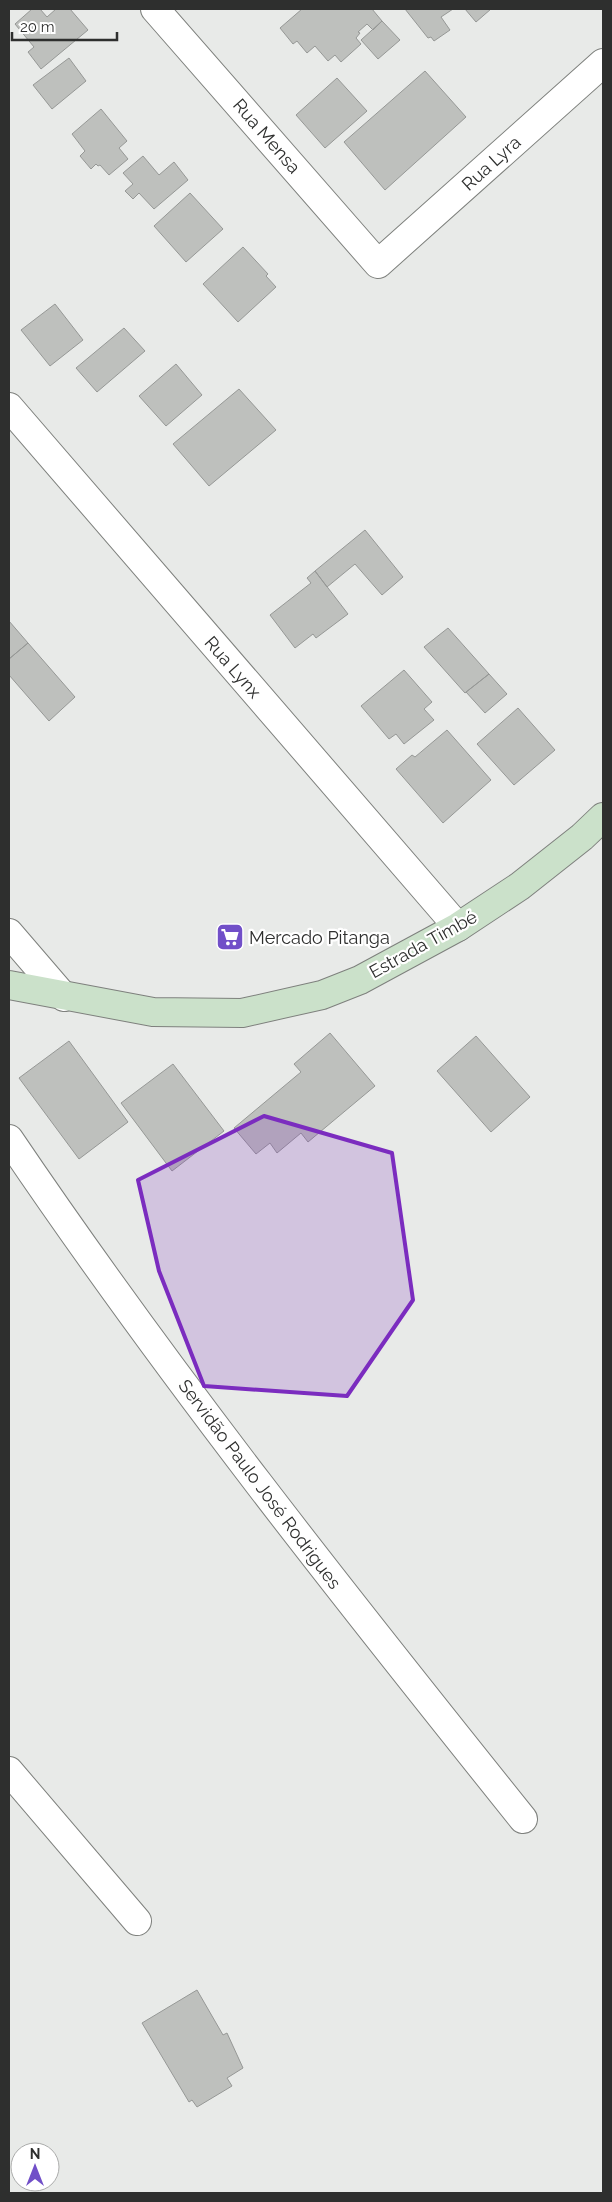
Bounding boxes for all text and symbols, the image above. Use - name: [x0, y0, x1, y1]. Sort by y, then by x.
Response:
- scale bar: [12, 10, 118, 42]
- text: 20 m: [20, 18, 55, 36]
- street label: Rua Mensa: [229, 94, 305, 178]
- street label: Rua Lyra: [457, 131, 525, 195]
- street label: Rua Lynx: [200, 632, 266, 702]
- street label: Estrada Timbé: [365, 906, 481, 982]
- supermarket icon: Mercado Pitanga: [215, 922, 245, 952]
- place label: Mercado Pitanga: [249, 927, 390, 948]
- street label: Servidão Paulo José Rodrigues: [174, 1375, 346, 1593]
- north arrow: [10, 2142, 60, 2192]
- text: N: [30, 2146, 40, 2162]

